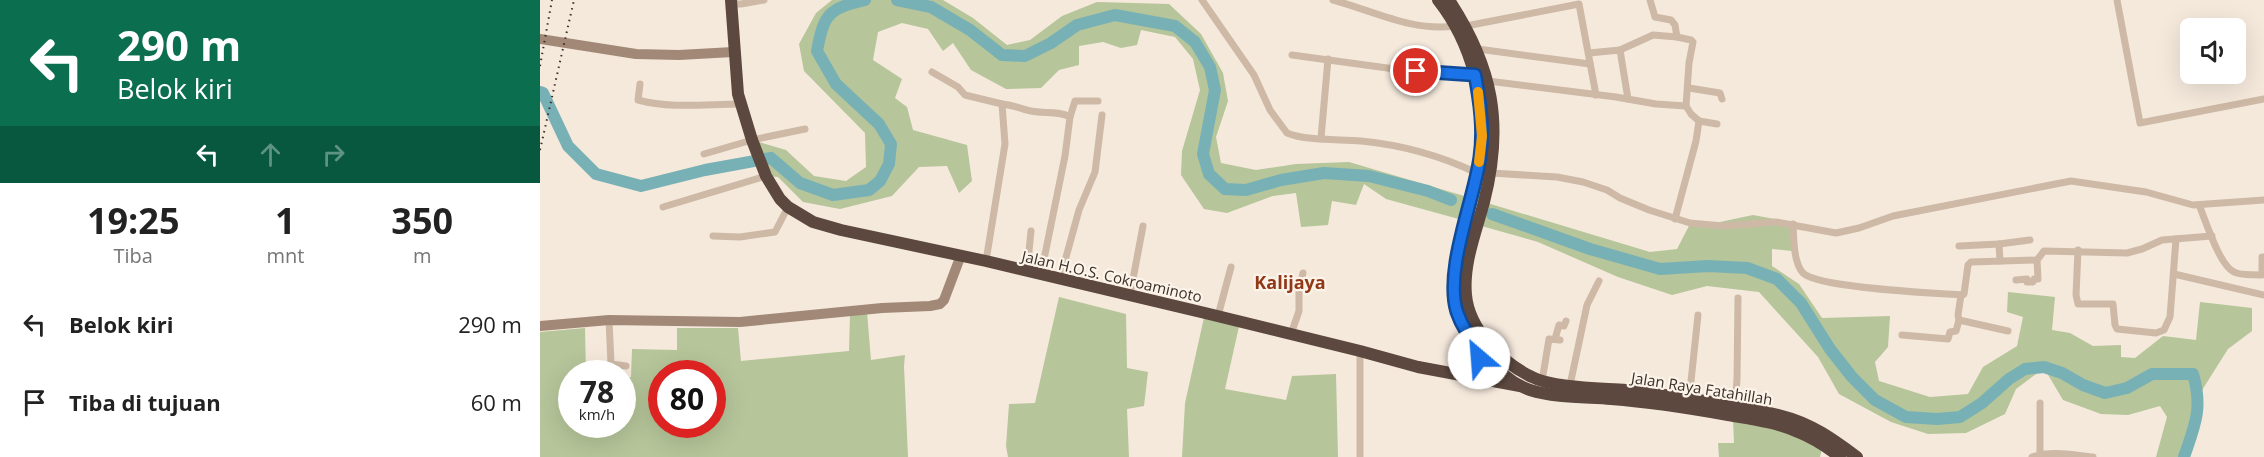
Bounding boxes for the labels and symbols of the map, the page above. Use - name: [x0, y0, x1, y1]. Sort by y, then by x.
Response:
- pin: [1390, 45, 1441, 96]
- street label: Jalan H.O.S. Cokroaminoto: [1018, 245, 1204, 306]
- district label: Kalijaya: [1254, 270, 1326, 294]
- position arrow: [1447, 326, 1511, 390]
- speed limit sign: 80: [648, 360, 726, 438]
- street label: Jalan Raya Fatahillah: [1628, 367, 1774, 409]

